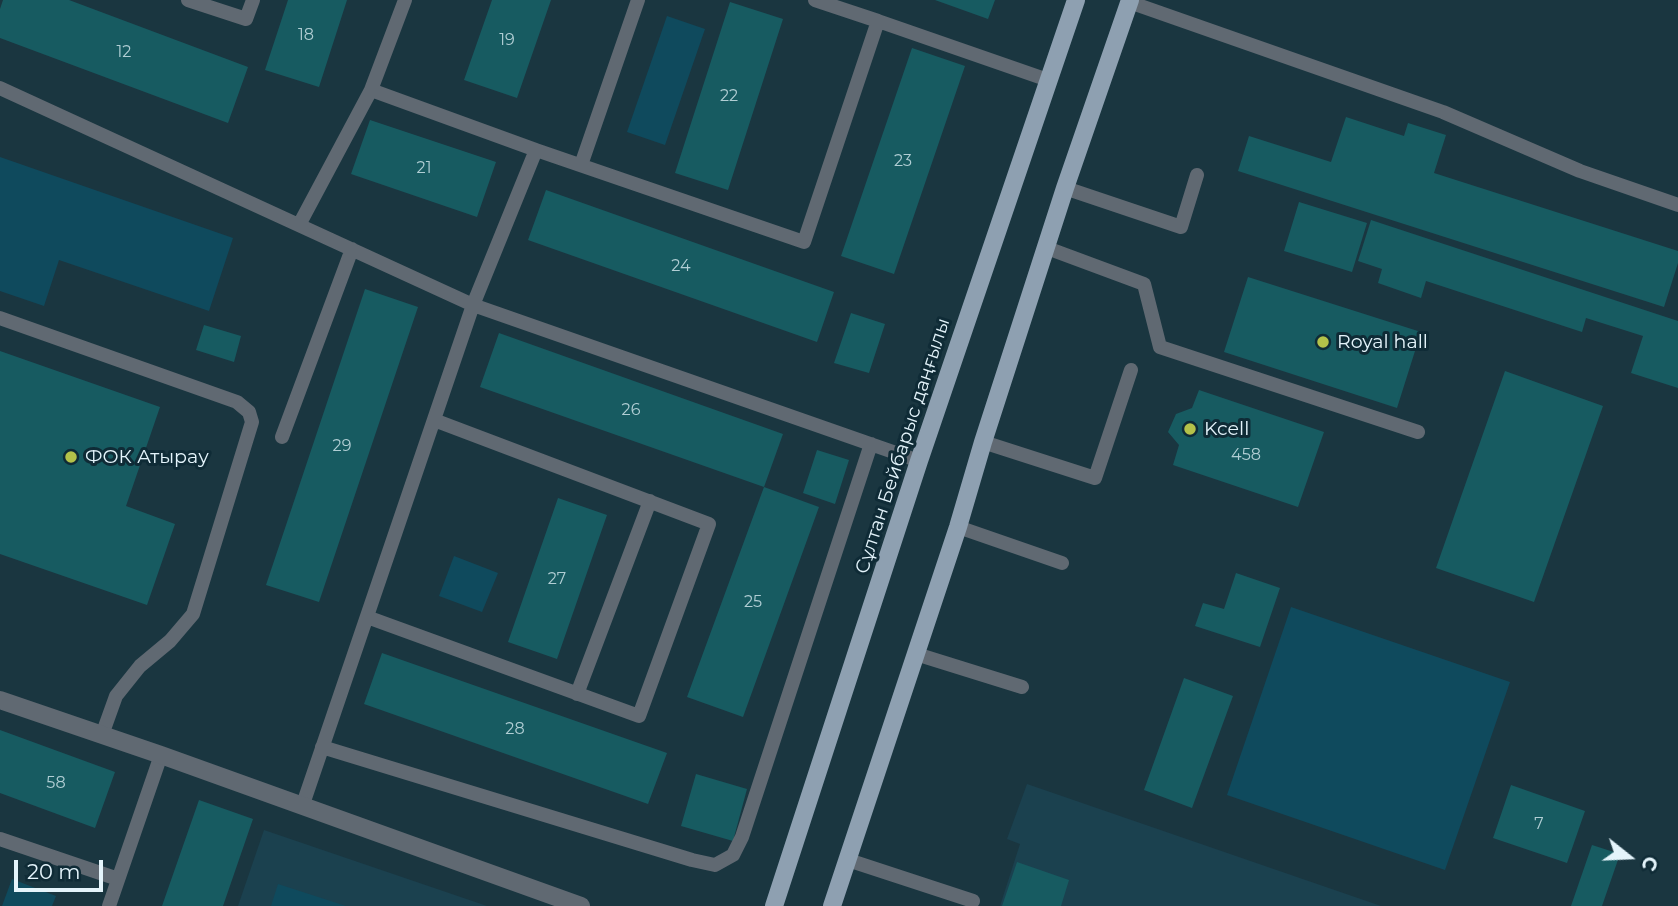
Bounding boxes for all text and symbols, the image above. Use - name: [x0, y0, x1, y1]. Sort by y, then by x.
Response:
- house number: 18: [298, 25, 314, 45]
- house number: 19: [499, 30, 515, 50]
- house number: 12: [117, 42, 131, 62]
- house number: 22: [720, 86, 738, 106]
- house number: 23: [894, 151, 912, 171]
- house number: 21: [417, 158, 431, 178]
- house number: 24: [671, 256, 691, 276]
- street label: Сұлтан Бейбарыс даңғылы: [851, 315, 955, 577]
- place label: Royal hall: [1337, 331, 1428, 353]
- marker: Royal hall: [1315, 334, 1331, 350]
- house number: 26: [622, 400, 640, 420]
- place label: Kcell: [1204, 418, 1249, 440]
- marker: Kcell: [1182, 421, 1198, 437]
- house number: 29: [333, 436, 351, 456]
- house number: 458: [1231, 445, 1261, 465]
- place label: ФОК Атырау: [85, 446, 209, 468]
- marker: ФОК Атырау: [63, 449, 79, 465]
- house number: 27: [548, 569, 566, 589]
- house number: 25: [744, 592, 762, 612]
- house number: 28: [505, 719, 525, 739]
- house number: 58: [46, 773, 66, 793]
- house number: 7: [1534, 814, 1544, 834]
- north arrow: [1594, 822, 1664, 892]
- scale bar: [18, 846, 107, 890]
- text: С: [1636, 854, 1663, 874]
- text: 20 m: [27, 859, 81, 884]

